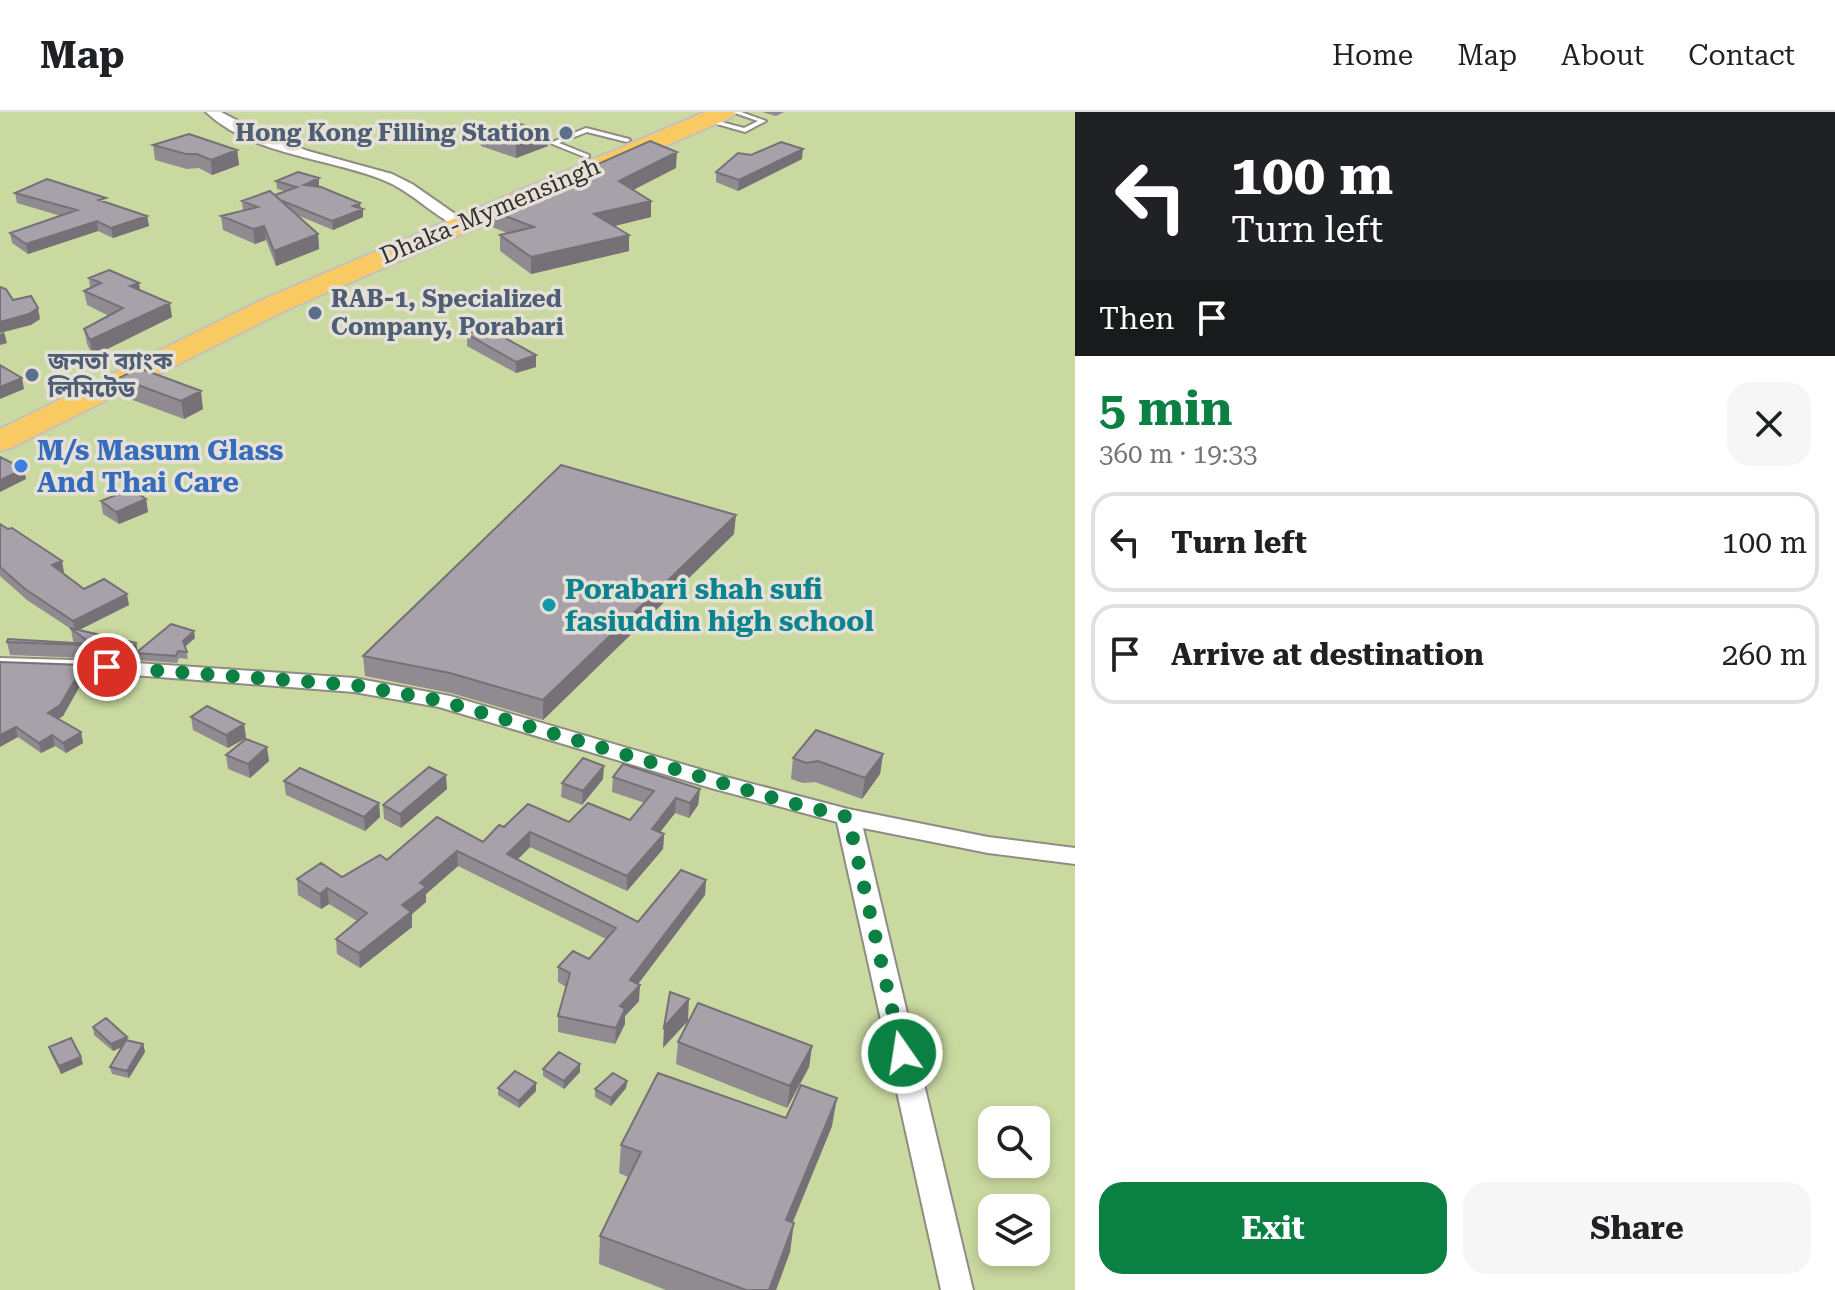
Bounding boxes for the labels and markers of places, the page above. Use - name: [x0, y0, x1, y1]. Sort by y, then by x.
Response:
- place label: Hong Kong Filling Station: [235, 119, 550, 147]
- marker: Hong Kong Filling Station: [557, 124, 575, 142]
- place label: RAB-1, Specialized Company, Porabari: [331, 285, 564, 341]
- marker: RAB-1, Specialized Company, Porabari: [306, 304, 324, 322]
- place label: জনতা ব্যাংক লিমিটেড: [47, 347, 173, 403]
- marker: জনতা ব্যাংক লিমিটেড: [23, 366, 41, 384]
- place label: M/s Masum Glass And Thai Care: [37, 434, 284, 499]
- marker: M/s Masum Glass And Thai Care: [12, 457, 30, 475]
- place label: Porabari shah sufi fasiuddin high school: [565, 573, 874, 638]
- marker: Porabari shah sufi fasiuddin high school: [540, 596, 558, 614]
- pin: [73, 633, 141, 701]

